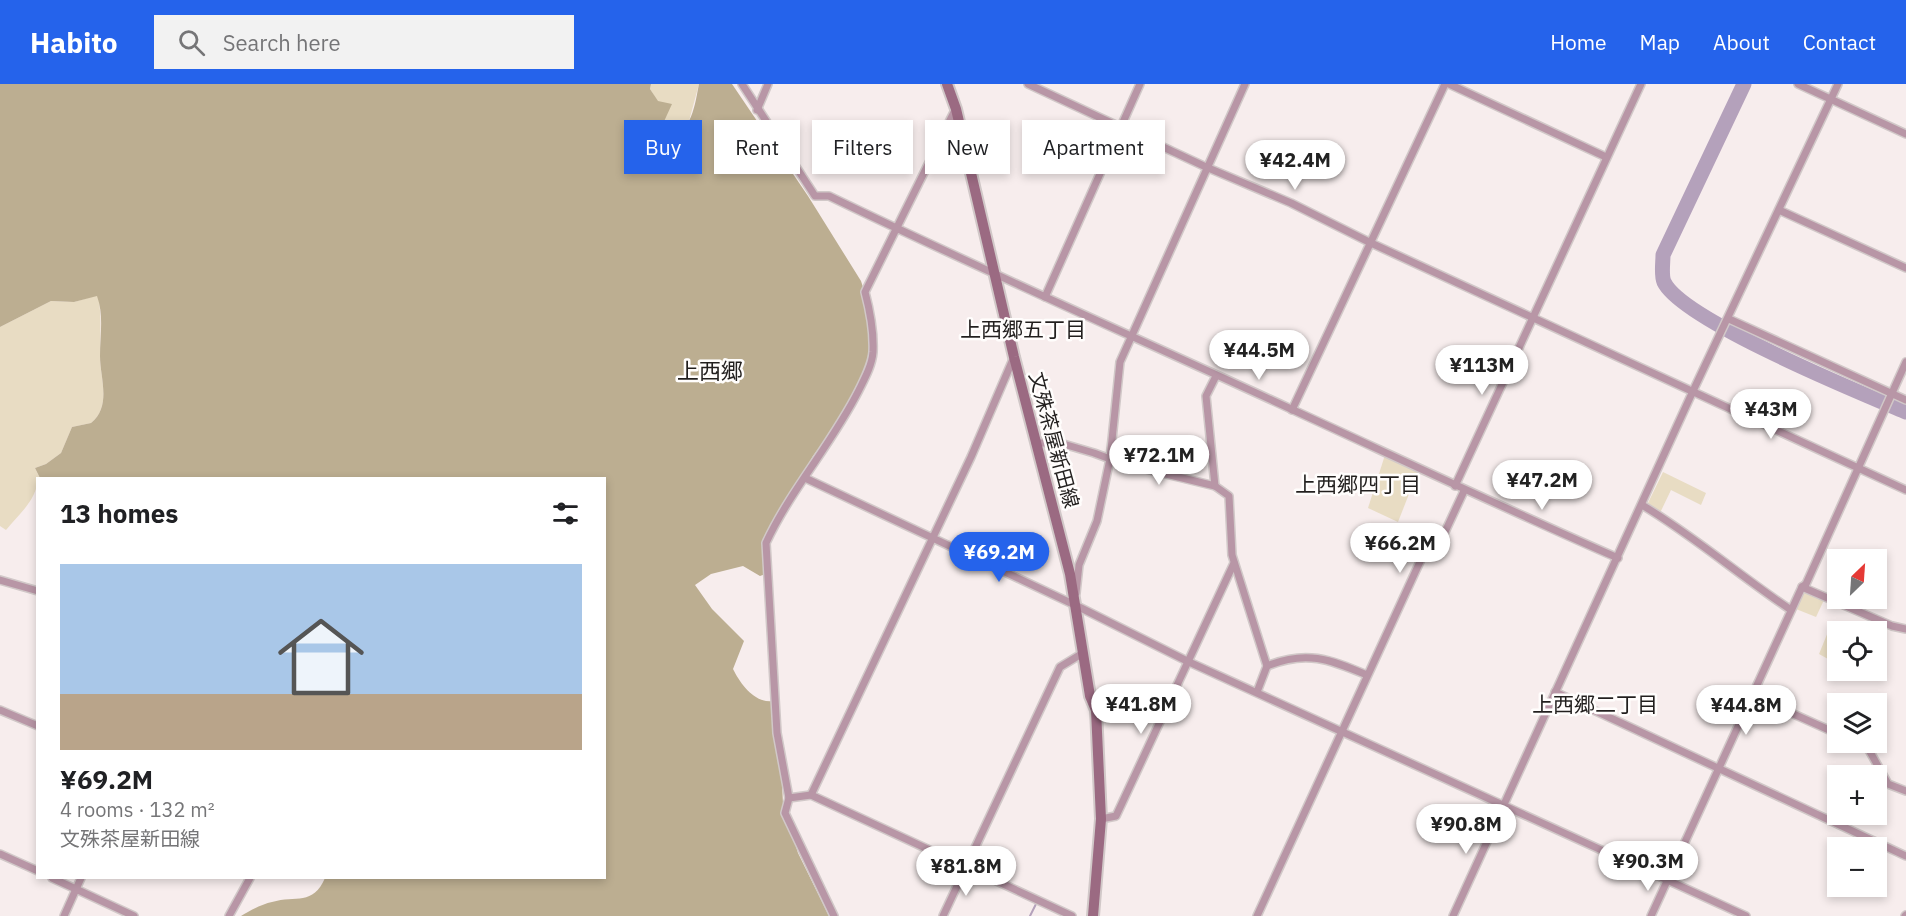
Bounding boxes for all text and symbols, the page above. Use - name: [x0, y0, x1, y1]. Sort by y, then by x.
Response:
- search box: [154, 15, 574, 69]
- text: Habito: [30, 24, 118, 61]
- icon: search: [175, 26, 208, 59]
- text: Search here: [223, 28, 341, 57]
- text: Home: [1550, 28, 1607, 56]
- text: Map: [1640, 28, 1680, 56]
- text: About: [1713, 28, 1770, 56]
- text: Contact: [1803, 28, 1876, 56]
- chip: Buy: [624, 120, 702, 174]
- chip: Rent: [714, 120, 800, 174]
- chip: Filters: [812, 120, 913, 174]
- chip: New: [925, 120, 1010, 174]
- chip: Apartment: [1022, 120, 1165, 174]
- pin: ¥42.4M: [1246, 140, 1344, 191]
- text: ¥42.4M: [1259, 146, 1331, 173]
- district label: 上西郷五丁目: [960, 315, 1086, 343]
- pin: ¥44.5M: [1210, 330, 1308, 381]
- text: ¥44.5M: [1223, 336, 1295, 363]
- pin: ¥113M: [1440, 345, 1524, 396]
- text: ¥113M: [1449, 351, 1515, 378]
- district label: 上西郷: [677, 356, 743, 385]
- street label: 文殊茶屋新田線: [1023, 369, 1086, 511]
- pin: ¥43M: [1735, 389, 1807, 440]
- text: ¥43M: [1744, 395, 1798, 422]
- pin: ¥72.1M: [1110, 435, 1208, 486]
- text: ¥72.1M: [1123, 441, 1195, 468]
- pin: ¥47.2M: [1493, 460, 1591, 511]
- text: ¥47.2M: [1506, 466, 1578, 493]
- district label: 上西郷四丁目: [1295, 470, 1421, 498]
- text: 13 homes: [60, 496, 178, 530]
- icon: filters: [549, 497, 582, 530]
- pin: ¥66.2M: [1351, 523, 1449, 574]
- text: ¥66.2M: [1364, 529, 1436, 556]
- pin: ¥69.2M: [950, 532, 1048, 583]
- text: ¥69.2M: [963, 538, 1035, 565]
- north arrow: [1827, 549, 1887, 609]
- map controls: [1827, 549, 1887, 897]
- icon: home: [267, 603, 375, 711]
- button: locate: [1827, 621, 1887, 681]
- pin: ¥41.8M: [1092, 684, 1190, 735]
- pin: ¥44.8M: [1697, 685, 1795, 736]
- text: ¥41.8M: [1105, 690, 1177, 717]
- district label: 上西郷二丁目: [1532, 690, 1658, 718]
- text: ¥44.8M: [1710, 691, 1782, 718]
- button: layers: [1827, 693, 1887, 753]
- text: ¥69.2M: [60, 762, 153, 796]
- button: +: [1827, 765, 1887, 825]
- text: 4 rooms · 132 m²: [60, 796, 215, 823]
- pin: ¥90.8M: [1417, 804, 1515, 855]
- text: ¥90.8M: [1430, 810, 1502, 837]
- text: 文殊茶屋新田線: [60, 825, 200, 852]
- button: −: [1827, 837, 1887, 897]
- pin: ¥90.3M: [1599, 841, 1697, 892]
- pin: ¥81.8M: [917, 846, 1015, 897]
- text: ¥90.3M: [1612, 847, 1684, 874]
- text: ¥81.8M: [930, 852, 1002, 879]

